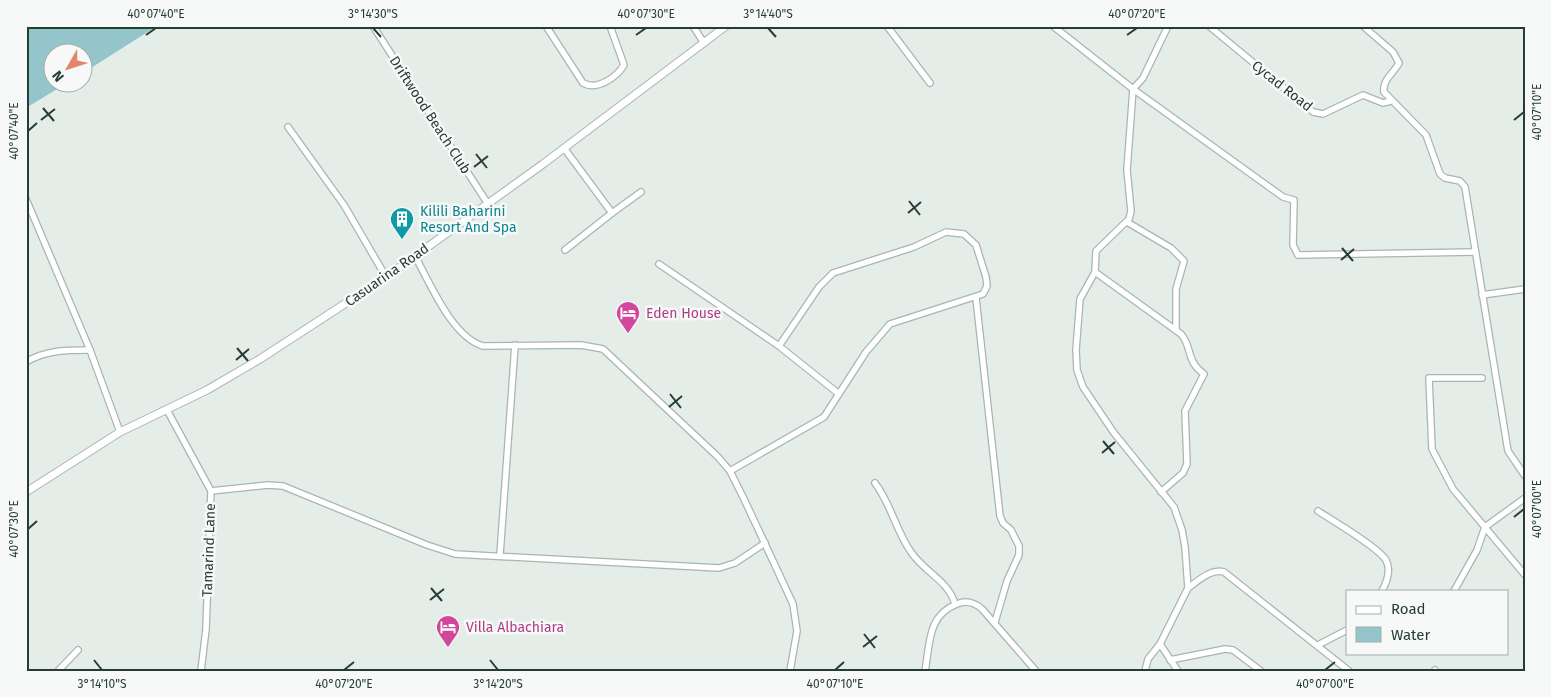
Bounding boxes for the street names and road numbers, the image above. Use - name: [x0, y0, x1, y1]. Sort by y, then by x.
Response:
- street label: Driftwood Beach Club: [386, 53, 474, 177]
- street label: Cycad Road: [1248, 57, 1316, 115]
- street label: Casuarina Road: [342, 240, 432, 310]
- street label: Tamarind Lane: [199, 503, 219, 597]

